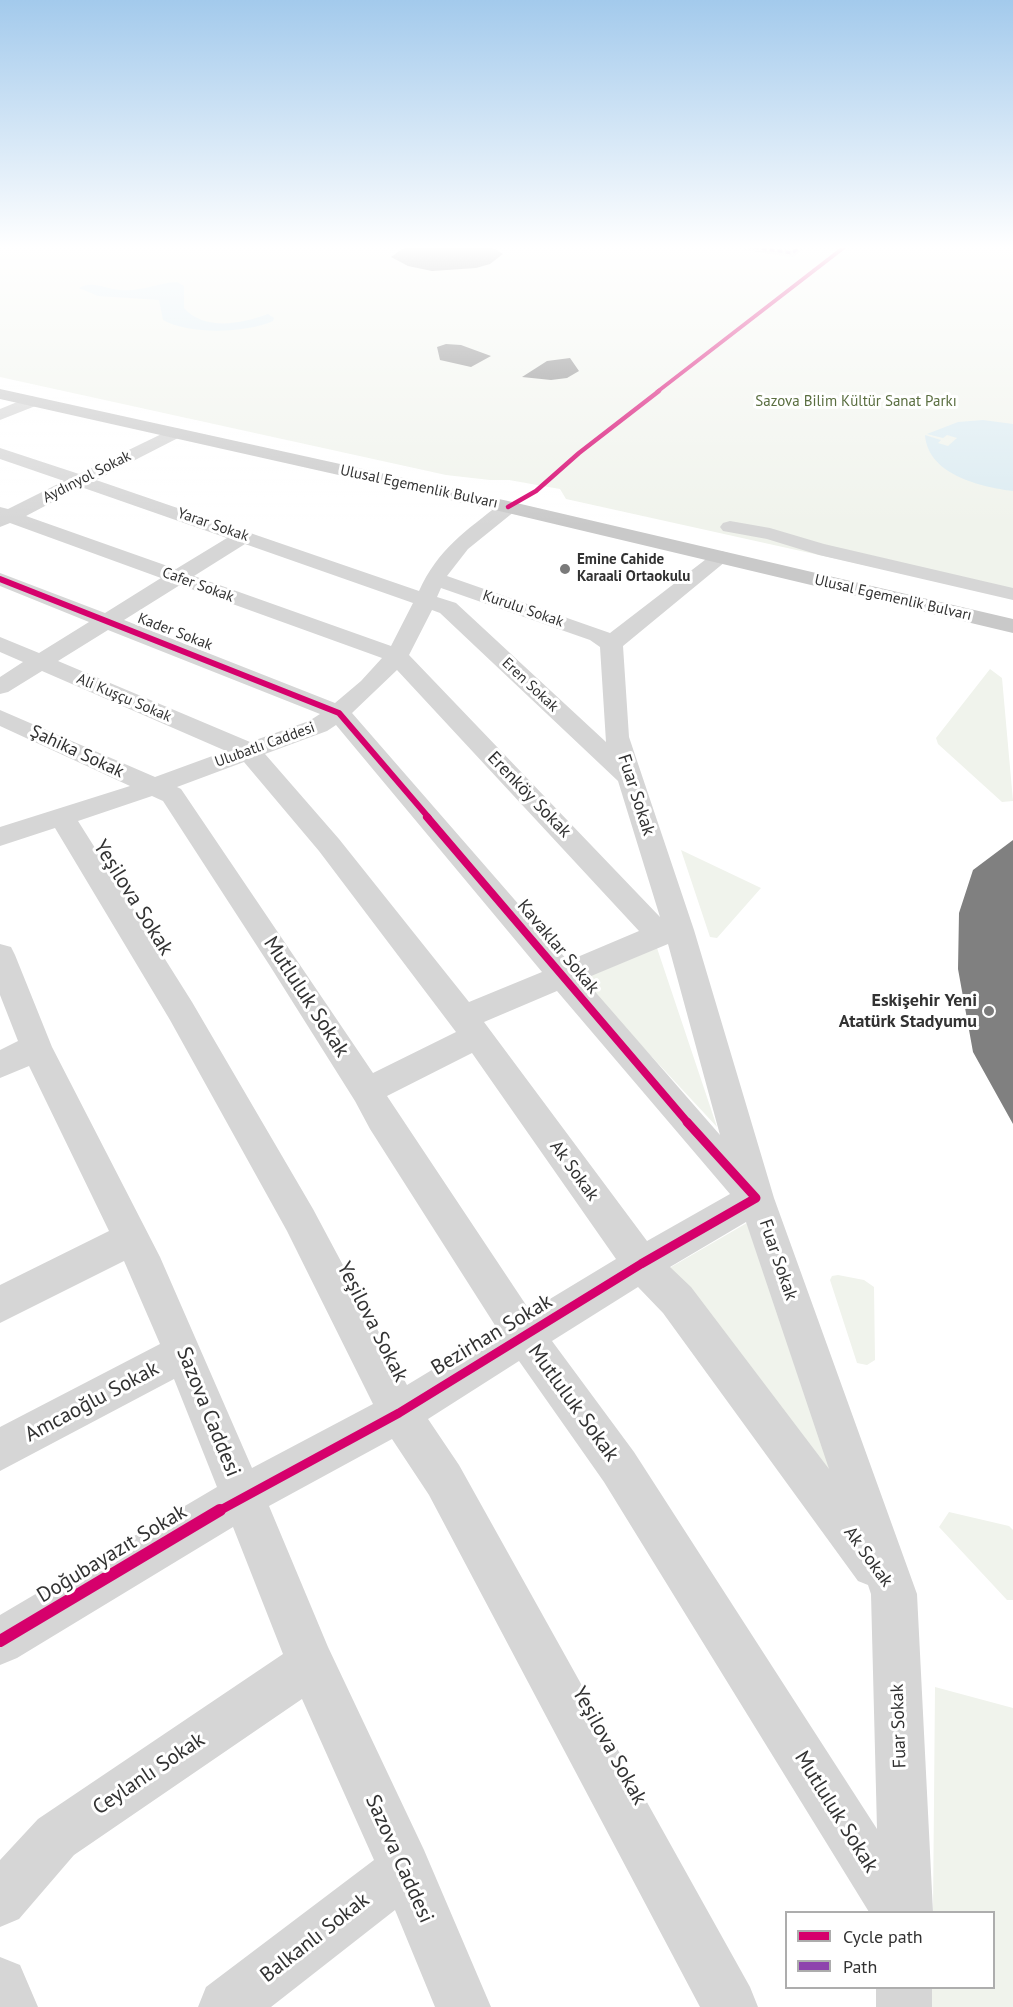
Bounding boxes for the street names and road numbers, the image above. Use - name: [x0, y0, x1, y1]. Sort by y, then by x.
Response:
- street label: Aydınyol Sokak: [40, 447, 134, 507]
- street label: Ulusal Egemenlik Bulvarı: [339, 461, 499, 513]
- street label: Yarar Sokak: [175, 504, 251, 546]
- street label: Cafer Sokak: [160, 564, 236, 606]
- street label: Ulusal Egemenlik Bulvarı: [813, 571, 973, 625]
- street label: Kurulu Sokak: [480, 587, 566, 631]
- street label: Kader Sokak: [135, 609, 215, 655]
- street label: Eren Sokak: [498, 654, 562, 716]
- street label: Ali Kuşçu Sokak: [74, 670, 174, 726]
- street label: Ulubatlı Caddesi: [213, 719, 317, 771]
- street label: Şahika Sokak: [27, 721, 127, 783]
- street label: Erenköy Sokak: [483, 748, 575, 842]
- street label: Fuar Sokak: [613, 752, 659, 838]
- street label: Yeşilova Sokak: [88, 836, 178, 960]
- street label: Kavaklar Sokak: [512, 896, 604, 998]
- street label: Mutluluk Sokak: [258, 932, 354, 1062]
- street label: Ak Sokak: [545, 1137, 603, 1205]
- street label: Fuar Sokak: [754, 1217, 802, 1303]
- street label: Yeşilova Sokak: [331, 1258, 413, 1386]
- street label: Bezirhan Sokak: [427, 1289, 557, 1381]
- street label: Mutluluk Sokak: [522, 1340, 624, 1466]
- street label: Sazova Caddesi: [171, 1344, 245, 1480]
- street label: Amcaoğlu Sokak: [21, 1356, 163, 1448]
- street label: Doğubayazıt Sokak: [33, 1499, 191, 1609]
- street label: Ak Sokak: [839, 1523, 897, 1591]
- street label: Yeşilova Sokak: [566, 1682, 652, 1810]
- street label: Fuar Sokak: [887, 1684, 911, 1768]
- street label: Ceylanlı Sokak: [88, 1727, 210, 1821]
- street label: Mutluluk Sokak: [789, 1747, 883, 1877]
- street label: Sazova Caddesi: [360, 1791, 438, 1927]
- street label: Balkanlı Sokak: [256, 1888, 374, 1988]

